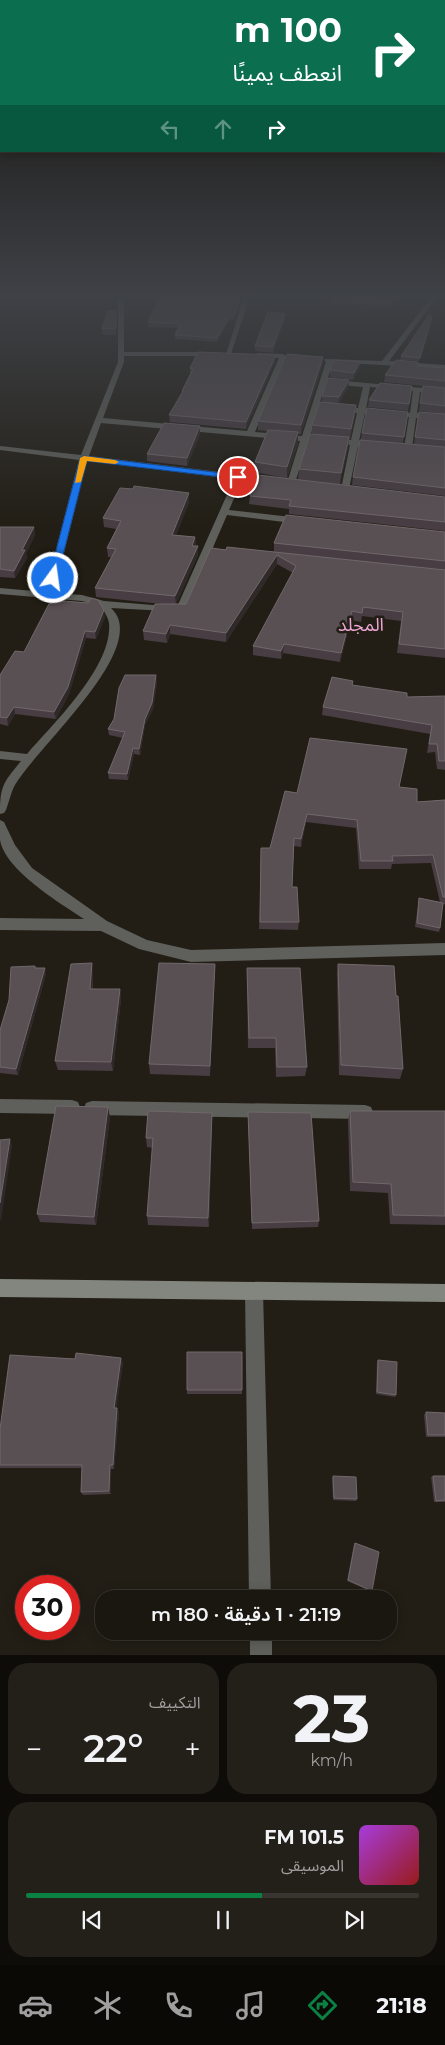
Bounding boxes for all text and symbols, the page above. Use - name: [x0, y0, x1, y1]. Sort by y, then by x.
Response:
- text: 100 m: [234, 8, 342, 51]
- icon: right: [360, 20, 425, 85]
- text: انعطف يمينًا: [232, 60, 342, 87]
- icon: left: [156, 115, 184, 143]
- icon: ahead: [209, 115, 237, 143]
- icon: right: [262, 115, 290, 143]
- pin: [217, 456, 259, 498]
- icon: arrive: [224, 463, 252, 491]
- position arrow: [26, 551, 78, 603]
- district label: المجلد: [338, 614, 384, 636]
- speed limit sign: 30: [15, 1575, 80, 1640]
- text: 21:19 · 1 دقيقة · 180 m: [151, 1603, 341, 1626]
- text: 23: [293, 1679, 370, 1758]
- text: التكييف: [149, 1693, 201, 1712]
- text: 22°: [83, 1725, 143, 1772]
- text: −: [26, 1732, 42, 1766]
- text: +: [184, 1732, 201, 1766]
- text: km/h: [310, 1751, 353, 1770]
- text: 101.5 FM: [264, 1826, 344, 1849]
- text: الموسيقى: [281, 1856, 344, 1875]
- icon: previous: [78, 1906, 106, 1934]
- icon: pause: [209, 1906, 237, 1934]
- icon: next: [340, 1906, 368, 1934]
- icon: car: [18, 1988, 53, 2023]
- icon: climate: [90, 1988, 125, 2023]
- icon: phone: [161, 1988, 196, 2023]
- icon: music: [233, 1988, 268, 2023]
- icon: directions: [305, 1988, 340, 2023]
- text: 21:18: [376, 1992, 427, 2019]

